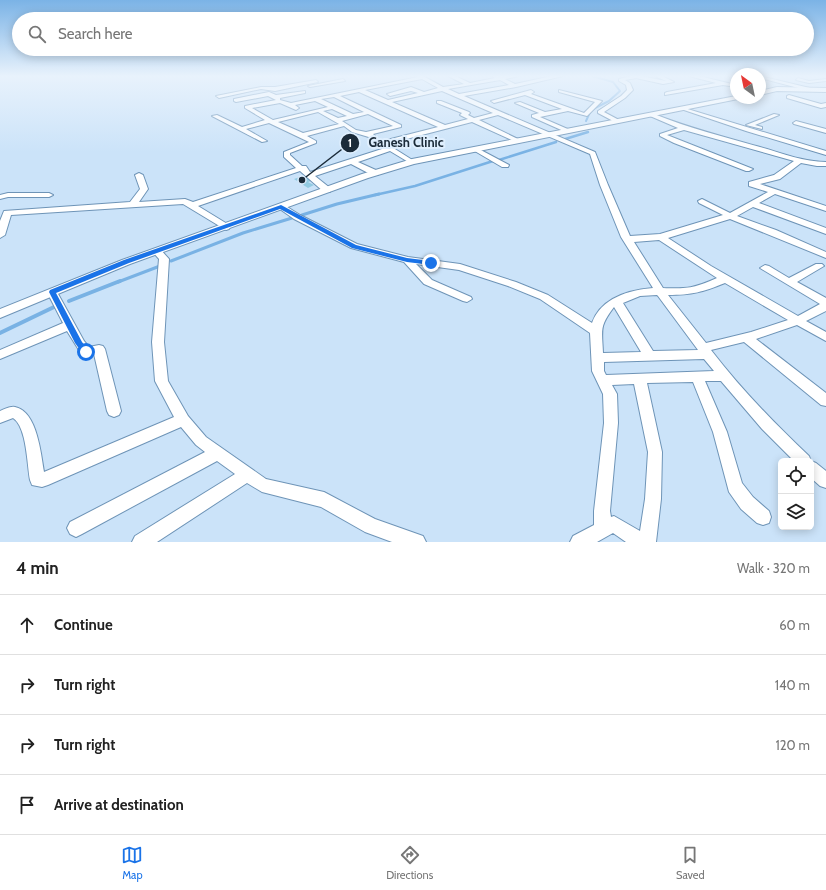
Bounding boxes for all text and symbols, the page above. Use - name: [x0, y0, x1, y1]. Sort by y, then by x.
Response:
- search box: [12, 12, 814, 56]
- icon: search: [26, 23, 48, 45]
- text: Search here: [58, 25, 133, 43]
- north arrow: [730, 68, 766, 104]
- callout: Ganesh Clinic: [340, 130, 451, 155]
- text: Ganesh Clinic: [368, 134, 444, 150]
- text: 1: [348, 135, 352, 150]
- route end: [422, 254, 440, 272]
- route start: [77, 343, 95, 361]
- map controls: [778, 458, 814, 530]
- button: locate: [778, 458, 814, 494]
- button: layers: [778, 494, 814, 530]
- text: 4 min: [16, 558, 59, 578]
- text: Walk · 320 m: [737, 560, 810, 576]
- icon: ahead: [16, 614, 38, 636]
- text: Continue: [54, 616, 113, 634]
- text: 60 m: [779, 617, 810, 633]
- icon: right: [16, 674, 38, 696]
- text: Turn right: [54, 676, 115, 694]
- text: 140 m: [775, 677, 810, 693]
- icon: right: [16, 734, 38, 756]
- text: Turn right: [54, 736, 115, 754]
- text: 120 m: [776, 737, 810, 753]
- icon: arrive: [16, 794, 38, 816]
- text: Arrive at destination: [54, 796, 184, 814]
- tab: Map: [121, 844, 143, 882]
- tab: Directions: [386, 844, 433, 882]
- tab: Saved: [676, 844, 705, 882]

